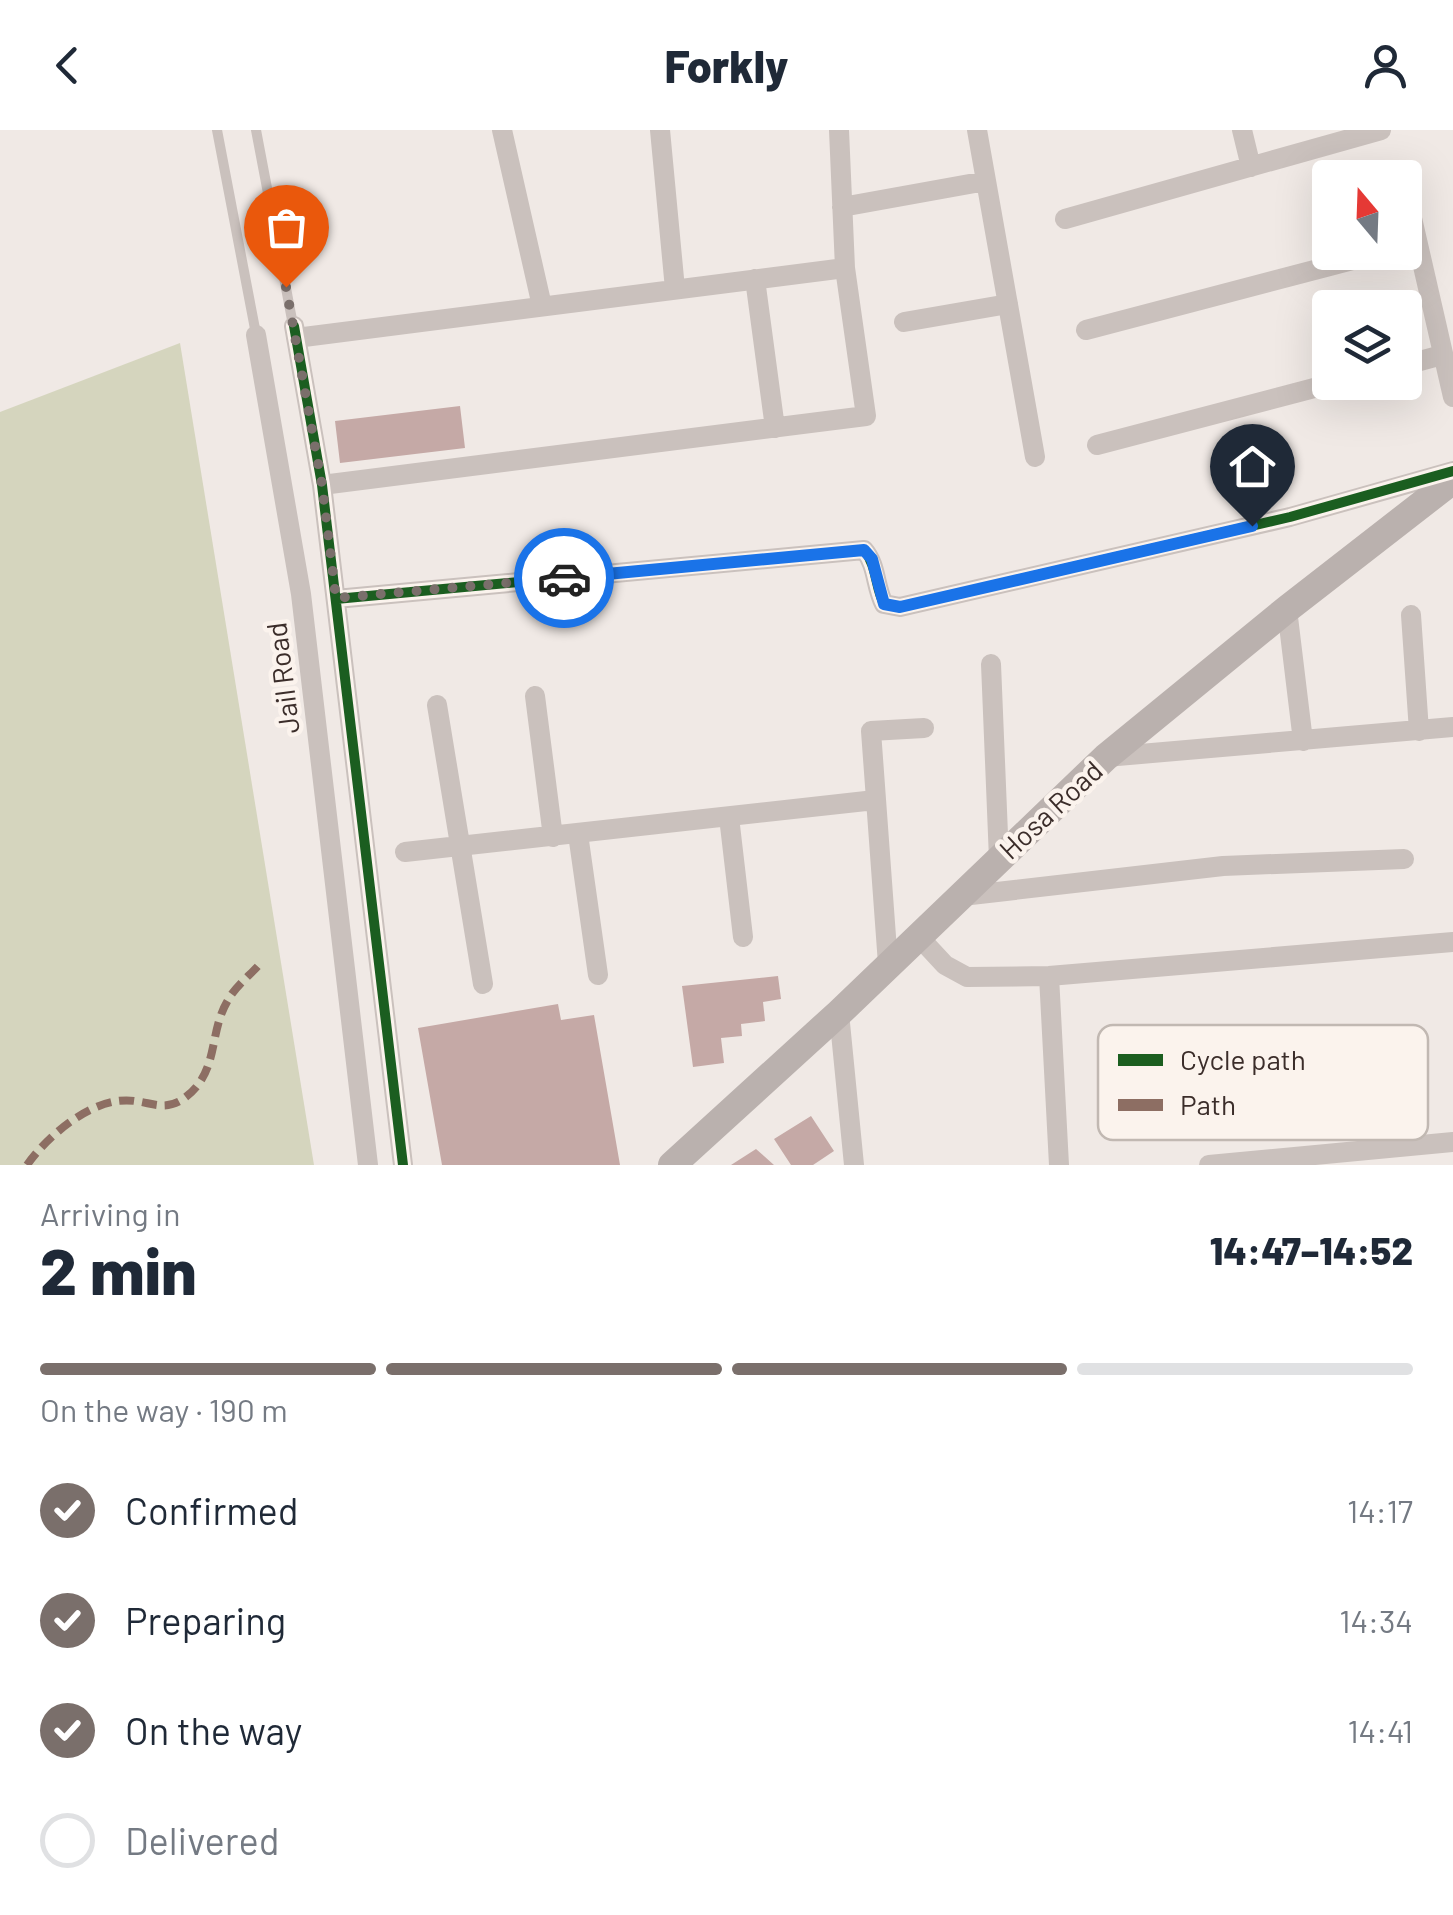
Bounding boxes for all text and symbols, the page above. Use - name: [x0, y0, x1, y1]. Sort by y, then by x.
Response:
- icon: back: [40, 38, 95, 93]
- text: Forkly: [665, 38, 788, 92]
- icon: person: [1358, 38, 1413, 93]
- north arrow: [1312, 160, 1422, 270]
- map controls: [1312, 160, 1422, 400]
- pin: [244, 185, 329, 288]
- icon: bag: [259, 200, 314, 255]
- button: layers: [1312, 290, 1422, 400]
- pin: [1210, 424, 1295, 527]
- icon: home: [1225, 439, 1280, 494]
- courier: [514, 528, 614, 628]
- icon: car: [537, 551, 592, 606]
- street label: Jail Road: [258, 621, 306, 736]
- street label: Hosa Road: [992, 753, 1109, 866]
- legend: [1098, 1025, 1428, 1140]
- text: Cycle path: [1180, 1042, 1306, 1076]
- text: Path: [1180, 1087, 1236, 1121]
- text: Arriving in: [40, 1194, 180, 1232]
- text: 14:47–14:52: [1210, 1227, 1413, 1273]
- text: 2 min: [40, 1230, 197, 1308]
- text: On the way · 190 m: [40, 1390, 288, 1428]
- icon: check: [40, 1483, 95, 1538]
- text: Confirmed: [125, 1487, 298, 1533]
- text: 14:17: [1347, 1491, 1413, 1529]
- icon: check: [40, 1593, 95, 1648]
- text: Preparing: [125, 1597, 286, 1643]
- text: 14:34: [1339, 1601, 1413, 1639]
- icon: check: [40, 1703, 95, 1758]
- text: On the way: [125, 1707, 302, 1753]
- text: 14:41: [1347, 1711, 1413, 1749]
- text: Delivered: [125, 1817, 279, 1863]

